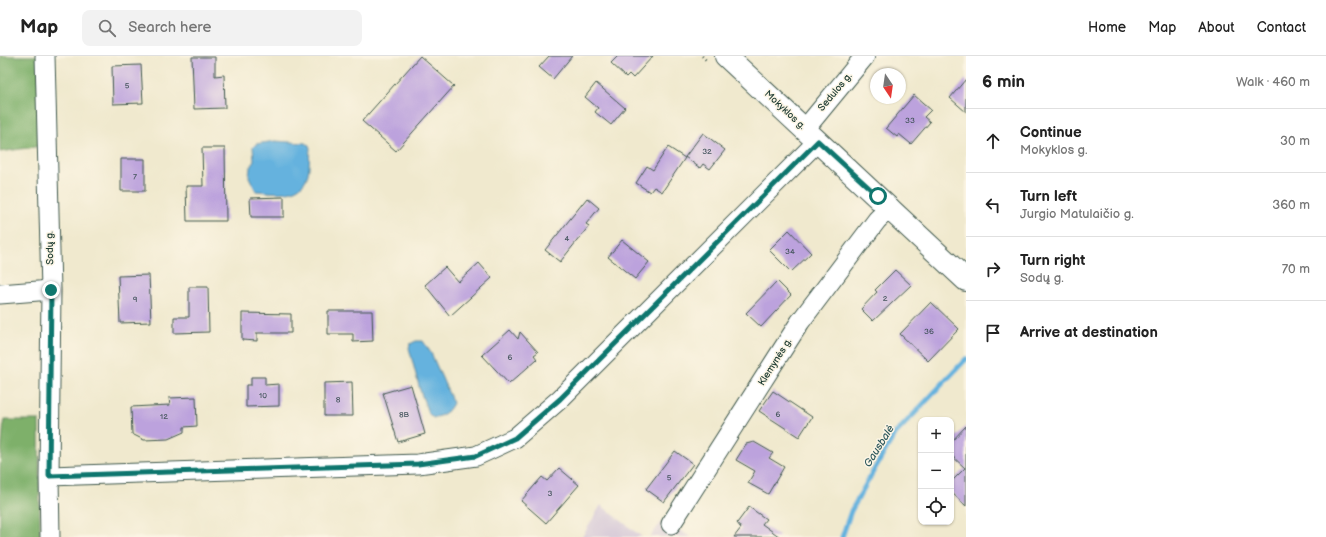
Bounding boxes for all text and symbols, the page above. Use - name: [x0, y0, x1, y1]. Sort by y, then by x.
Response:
- search box: [82, 10, 362, 46]
- text: Map: [20, 16, 58, 39]
- icon: search: [96, 17, 118, 39]
- text: Search here: [128, 18, 211, 37]
- text: Home: [1088, 19, 1126, 36]
- text: Map: [1148, 19, 1176, 36]
- text: About: [1198, 19, 1235, 36]
- text: Contact: [1257, 19, 1306, 36]
- north arrow: [870, 68, 906, 104]
- street label: Sedulos g.: [815, 70, 855, 114]
- text: 6 min: [982, 72, 1025, 92]
- text: Walk · 460 m: [1236, 74, 1310, 90]
- house number: 5: [125, 81, 130, 90]
- street label: Mokyklos g.: [762, 88, 808, 132]
- house number: 33: [905, 116, 915, 125]
- text: Continue: [1020, 123, 1082, 142]
- icon: ahead: [982, 130, 1004, 152]
- text: 30 m: [1280, 133, 1310, 149]
- text: Mokyklos g.: [1020, 142, 1088, 158]
- house number: 32: [702, 147, 712, 156]
- house number: 7: [133, 172, 137, 181]
- route start: [869, 187, 887, 205]
- text: Turn left: [1020, 187, 1077, 206]
- icon: left: [982, 194, 1004, 216]
- text: 360 m: [1272, 197, 1310, 213]
- text: Jurgio Matulaičio g.: [1020, 206, 1134, 222]
- street label: Sodų g.: [44, 231, 56, 265]
- house number: 4: [565, 234, 570, 243]
- house number: 34: [785, 247, 795, 256]
- text: Turn right: [1020, 251, 1085, 270]
- icon: right: [982, 258, 1004, 280]
- text: 70 m: [1282, 261, 1310, 277]
- text: Sodų g.: [1020, 270, 1064, 286]
- route end: [42, 281, 60, 299]
- house number: 2: [883, 294, 888, 303]
- house number: 9: [133, 295, 138, 304]
- icon: arrive: [982, 322, 1004, 344]
- text: Arrive at destination: [1020, 323, 1158, 342]
- house number: 36: [924, 327, 934, 336]
- street label: Klemynės g.: [756, 336, 794, 388]
- house number: 6: [508, 353, 513, 362]
- house number: 10: [259, 391, 267, 400]
- house number: 8: [336, 395, 341, 404]
- house number: 8B: [399, 410, 410, 419]
- house number: 6: [776, 410, 781, 419]
- house number: 12: [160, 412, 168, 421]
- map controls: [918, 417, 954, 525]
- button: +: [918, 417, 954, 453]
- water label: Gausbalė: [861, 422, 897, 469]
- button: −: [918, 453, 954, 489]
- house number: 5: [667, 473, 672, 482]
- house number: 3: [548, 489, 553, 498]
- button: locate: [918, 489, 954, 525]

